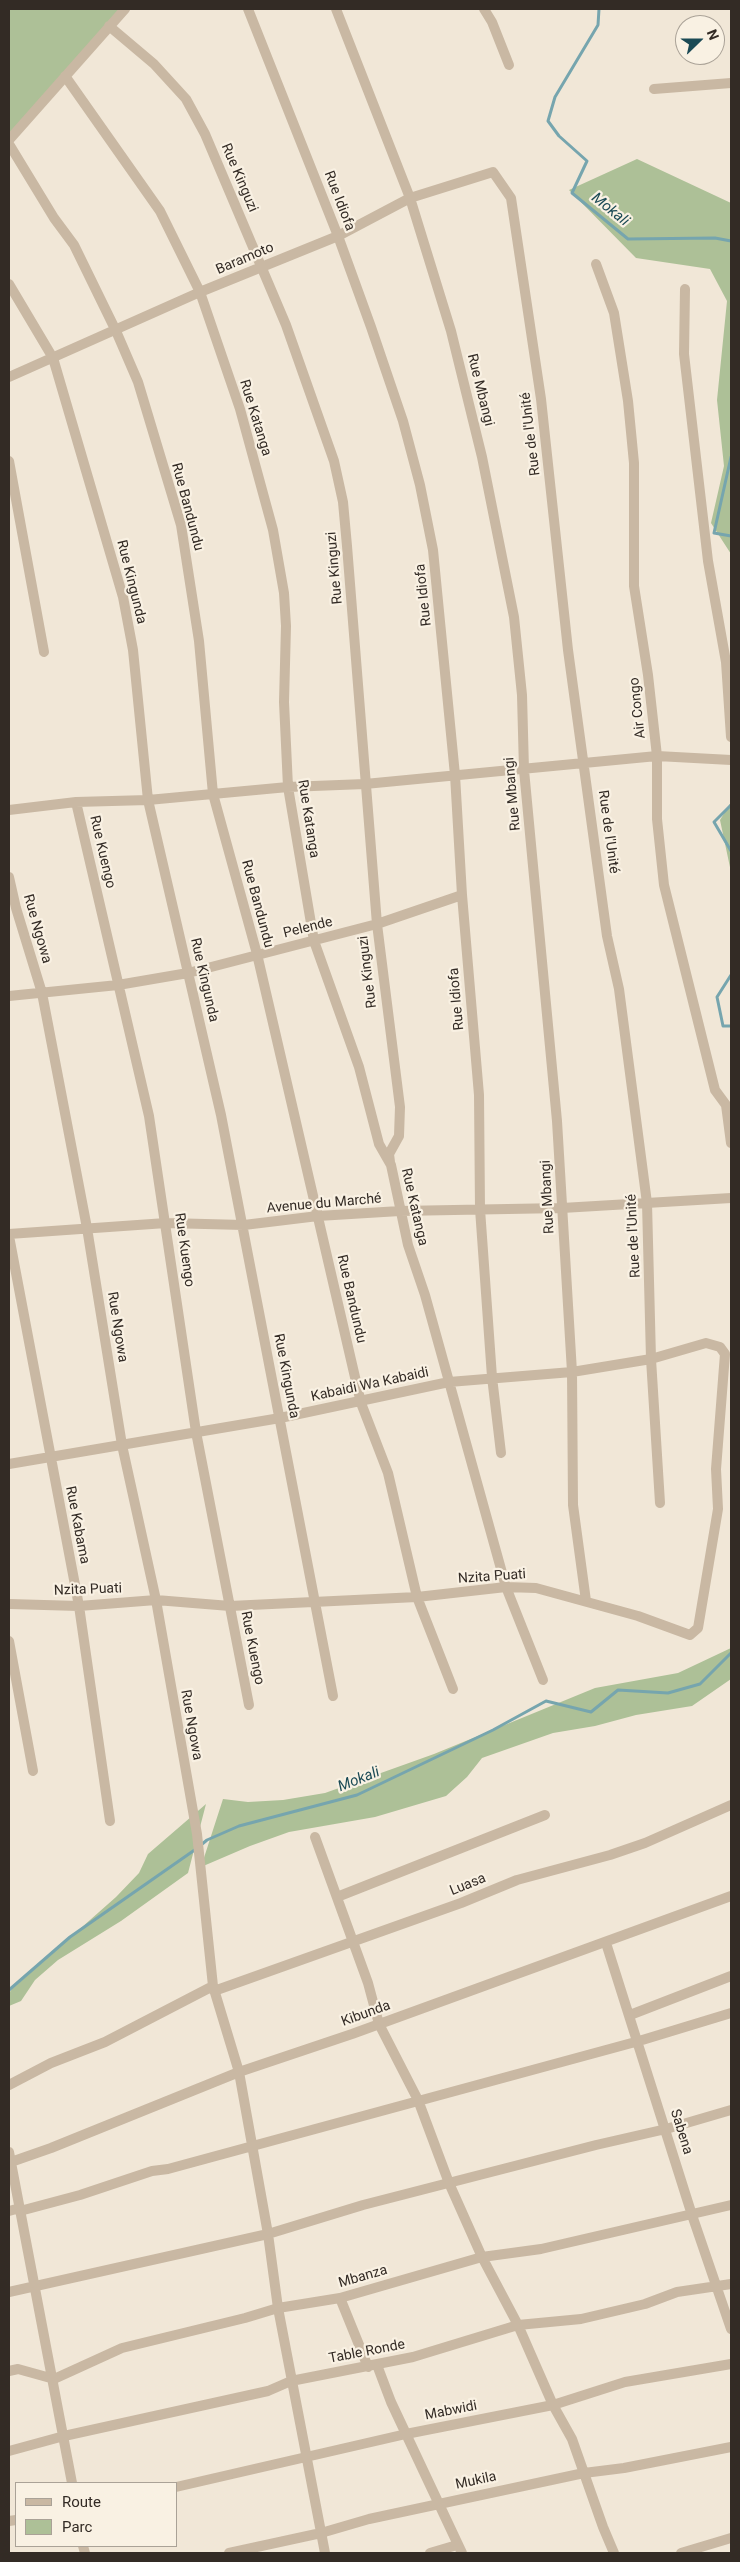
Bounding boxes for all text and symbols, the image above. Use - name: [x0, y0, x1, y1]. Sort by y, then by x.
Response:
- north arrow: [675, 15, 725, 65]
- text: N: [704, 27, 722, 42]
- street label: Rue Kinguzi: [217, 141, 261, 215]
- street label: Rue Idiofa: [320, 169, 358, 233]
- water label: Mokali: [587, 189, 633, 231]
- street label: Baramoto: [214, 239, 276, 279]
- street label: Rue Mbangi: [463, 352, 497, 428]
- street label: Rue Katanga: [235, 378, 275, 458]
- street label: Rue de l'Unité: [518, 391, 544, 477]
- street label: Rue Bandundu: [167, 461, 207, 553]
- street label: Rue Kinguzi: [323, 531, 347, 605]
- street label: Rue Kingunda: [112, 538, 150, 626]
- street label: Rue Idiofa: [412, 563, 436, 627]
- street label: Air Congo: [626, 677, 650, 739]
- street label: Rue Mbangi: [501, 756, 525, 832]
- street label: Rue Katanga: [294, 779, 322, 859]
- street label: Rue de l'Unité: [594, 789, 622, 875]
- street label: Rue Kuengo: [85, 814, 119, 890]
- street label: Rue Bandundu: [237, 858, 277, 950]
- street label: Rue Ngowa: [19, 892, 55, 966]
- street label: Pelende: [282, 914, 334, 942]
- street label: Rue Kinguzi: [355, 935, 381, 1009]
- street label: Rue Kingunda: [186, 936, 222, 1024]
- street label: Rue Idiofa: [446, 967, 468, 1031]
- street label: Rue Mbangi: [538, 1160, 558, 1234]
- street label: Rue Katanga: [397, 1167, 431, 1247]
- street label: Avenue du Marché: [266, 1191, 382, 1217]
- street label: Rue de l'Unité: [623, 1194, 645, 1278]
- street label: Rue Kuengo: [170, 1212, 198, 1288]
- street label: Rue Bandundu: [333, 1253, 369, 1345]
- street label: Rue Ngowa: [103, 1291, 131, 1363]
- street label: Rue Kingunda: [270, 1332, 302, 1420]
- street label: Kabaidi Wa Kabaidi: [310, 1364, 430, 1406]
- street label: Rue Kabama: [61, 1485, 93, 1565]
- street label: Nzita Puati: [457, 1566, 527, 1588]
- street label: Nzita Puati: [54, 1580, 122, 1600]
- street label: Rue Kuengo: [237, 1610, 267, 1686]
- street label: Rue Ngowa: [177, 1688, 205, 1762]
- water label: Mokali: [336, 1764, 382, 1796]
- street label: Luasa: [448, 1870, 488, 1900]
- street label: Kibunda: [339, 1997, 393, 2031]
- street label: Sabena: [666, 2107, 696, 2157]
- street label: Mbanza: [337, 2262, 389, 2292]
- street label: Table Ronde: [328, 2336, 406, 2368]
- street label: Mabwidi: [423, 2398, 479, 2424]
- street label: Mukila: [454, 2468, 498, 2494]
- legend: [15, 2482, 178, 2547]
- text: Route: [62, 2493, 101, 2511]
- text: Parc: [62, 2518, 92, 2536]

